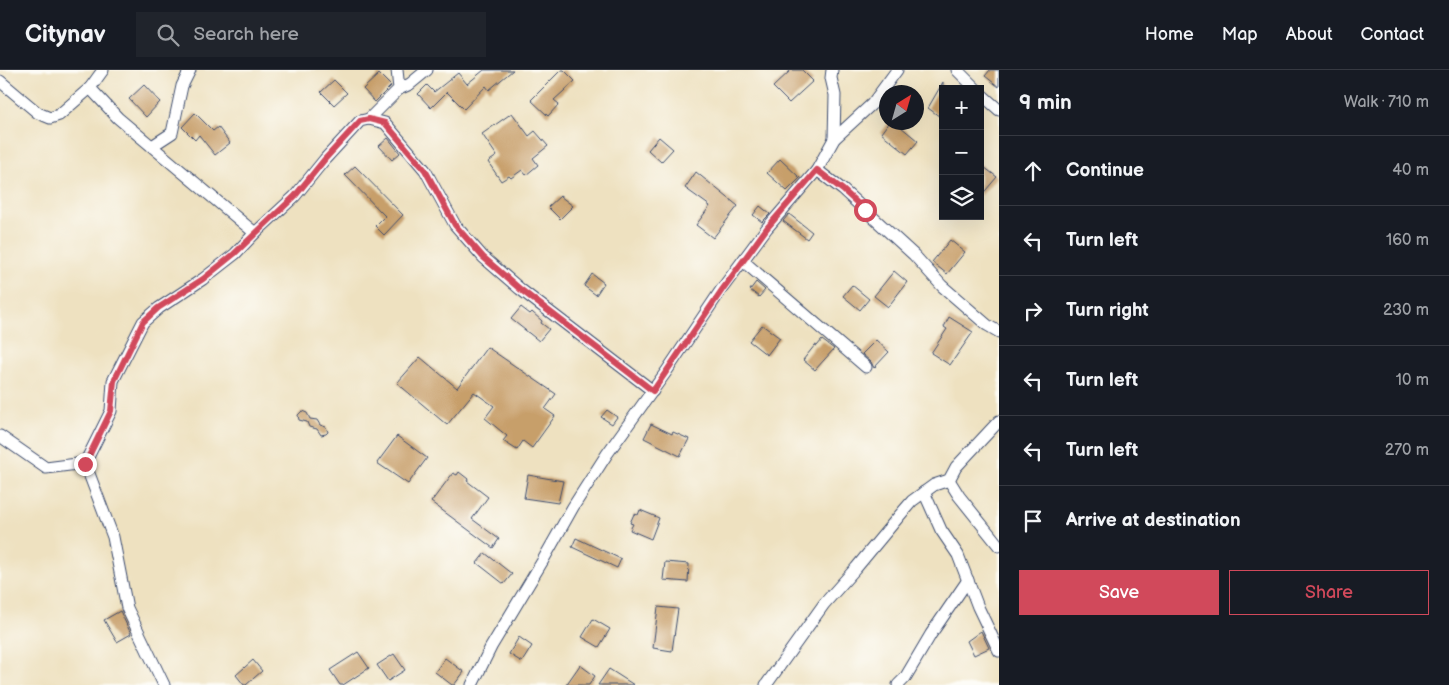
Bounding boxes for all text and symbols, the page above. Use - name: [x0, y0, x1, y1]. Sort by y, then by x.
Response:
- search box: [136, 12, 486, 57]
- text: Citynav: [25, 20, 106, 49]
- icon: search: [154, 21, 182, 49]
- text: Search here: [194, 23, 299, 46]
- text: Home: [1145, 24, 1194, 45]
- text: Map: [1222, 24, 1258, 45]
- text: About: [1286, 24, 1333, 45]
- text: Contact: [1361, 24, 1424, 45]
- north arrow: [879, 85, 924, 130]
- map controls: [939, 85, 984, 220]
- button: +: [939, 85, 984, 130]
- text: 9 min: [1019, 90, 1072, 115]
- text: Walk · 710 m: [1344, 93, 1429, 112]
- button: −: [939, 130, 984, 175]
- icon: ahead: [1019, 157, 1047, 185]
- text: Continue: [1066, 159, 1144, 182]
- text: 40 m: [1392, 161, 1429, 180]
- button: layers: [939, 175, 984, 220]
- route start: [854, 199, 877, 222]
- icon: left: [1019, 227, 1047, 255]
- text: Turn left: [1066, 229, 1138, 252]
- text: 160 m: [1386, 231, 1429, 250]
- icon: right: [1019, 297, 1047, 325]
- text: Turn right: [1066, 299, 1149, 322]
- text: 230 m: [1383, 301, 1429, 320]
- icon: left: [1019, 367, 1047, 395]
- text: Turn left: [1066, 369, 1138, 392]
- text: 10 m: [1396, 371, 1429, 390]
- icon: left: [1019, 437, 1047, 465]
- text: Turn left: [1066, 439, 1138, 462]
- text: 270 m: [1385, 441, 1429, 460]
- route end: [74, 453, 97, 476]
- icon: arrive: [1019, 507, 1047, 535]
- text: Arrive at destination: [1066, 509, 1241, 532]
- button: Save: [1019, 570, 1219, 615]
- button: Share: [1229, 570, 1429, 615]

